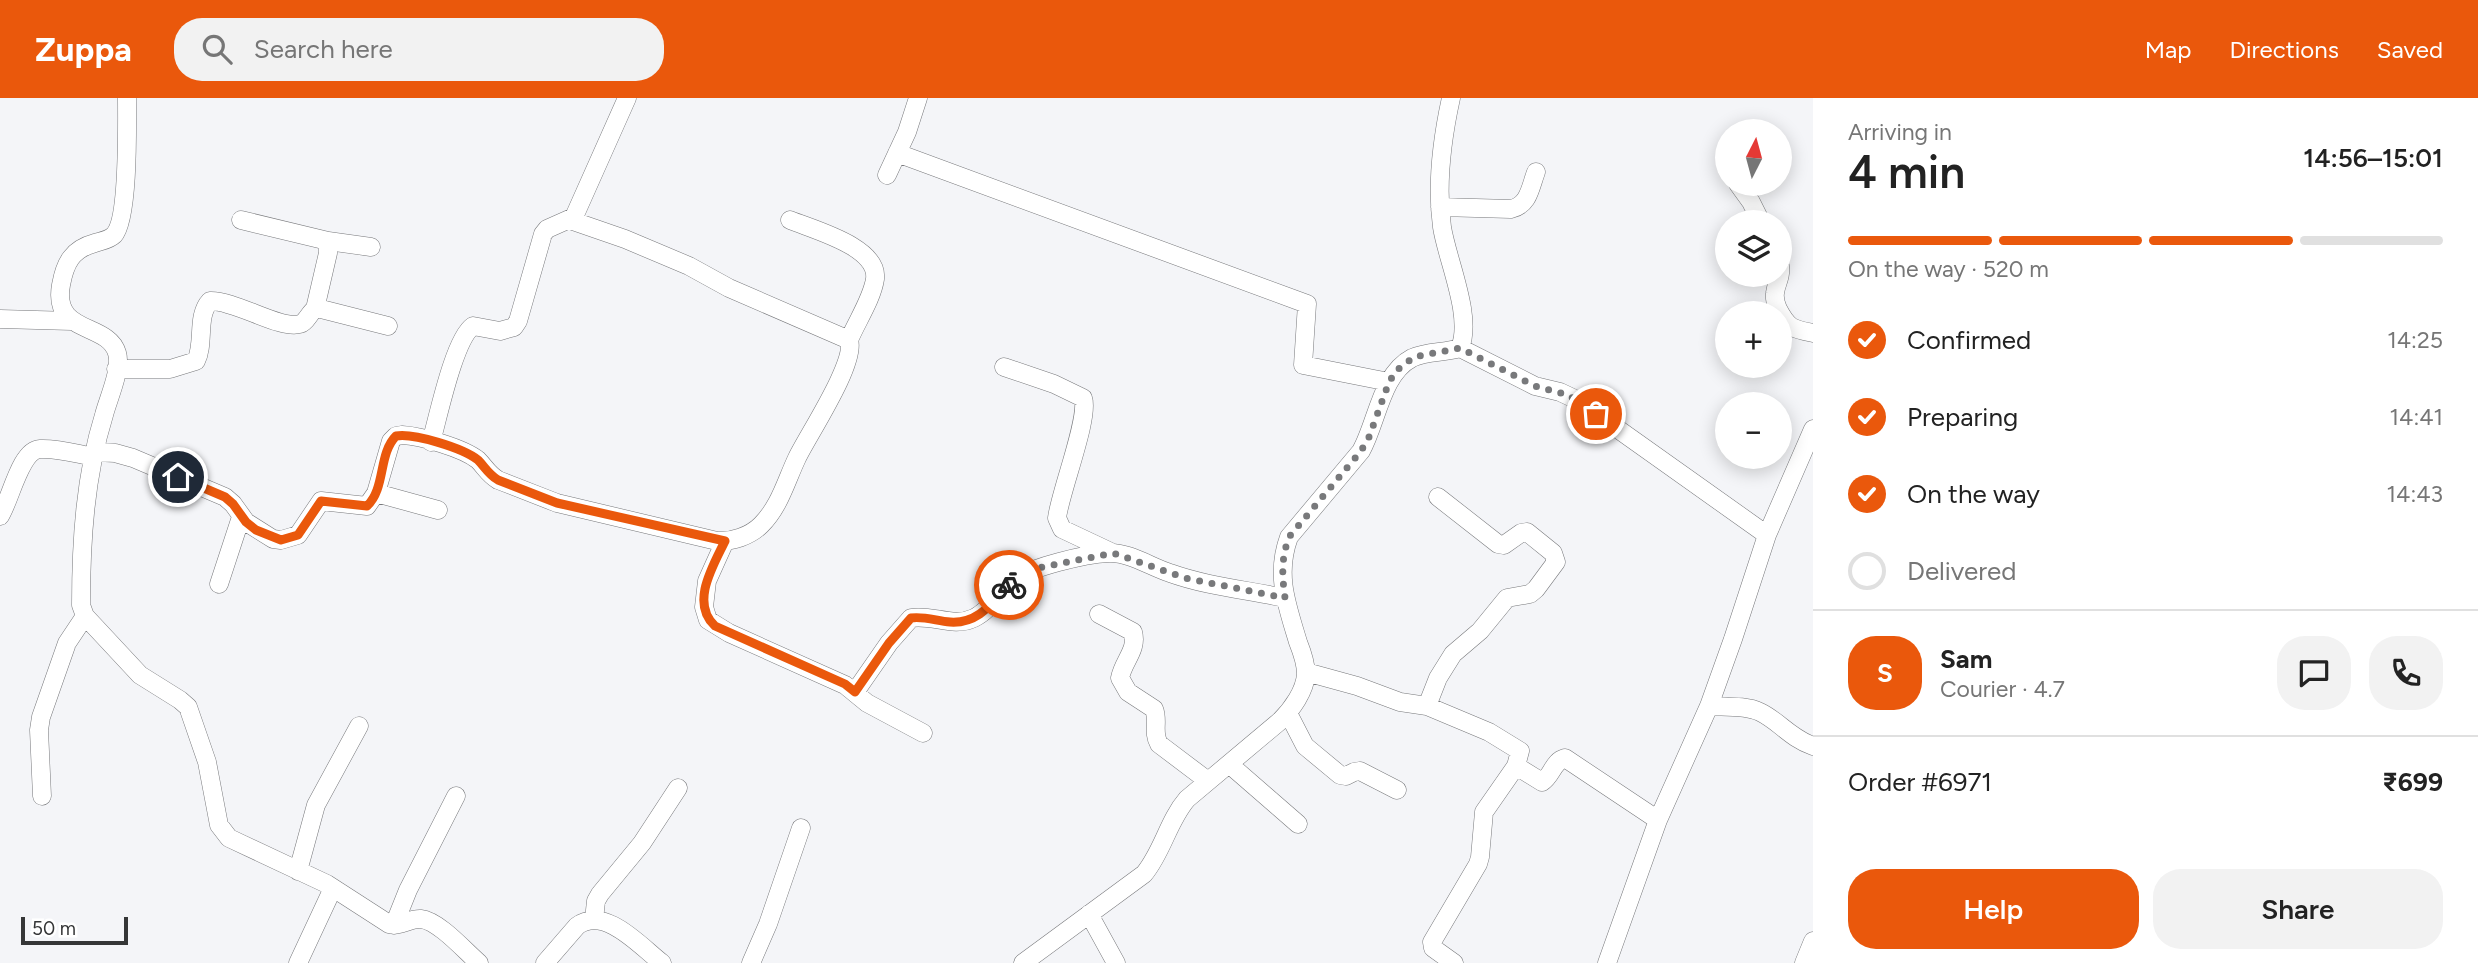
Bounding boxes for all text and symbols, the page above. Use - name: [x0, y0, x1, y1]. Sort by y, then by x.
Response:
- search box: [174, 18, 664, 81]
- text: Zuppa: [35, 30, 132, 69]
- icon: search: [198, 30, 236, 68]
- text: Search here: [254, 33, 393, 65]
- text: Map: [2145, 35, 2191, 64]
- text: Directions: [2229, 35, 2339, 64]
- text: Saved: [2377, 35, 2443, 64]
- text: Arriving in: [1848, 118, 1952, 146]
- north arrow: [1715, 119, 1792, 196]
- map controls: [1715, 119, 1792, 469]
- text: 14:56–15:01: [2303, 142, 2443, 174]
- text: 4 min: [1848, 144, 1965, 200]
- button: layers: [1715, 210, 1792, 287]
- text: On the way · 520 m: [1848, 255, 2049, 283]
- button: +: [1715, 301, 1792, 378]
- icon: check: [1848, 321, 1886, 359]
- text: Confirmed: [1907, 324, 2031, 356]
- text: 14:25: [2387, 326, 2443, 354]
- pin: [1566, 384, 1626, 444]
- button: −: [1715, 392, 1792, 469]
- icon: bag: [1577, 395, 1615, 433]
- icon: check: [1848, 398, 1886, 436]
- text: Preparing: [1907, 401, 2018, 433]
- text: 14:41: [2390, 403, 2443, 431]
- pin: [148, 447, 208, 507]
- icon: home: [159, 458, 197, 496]
- icon: check: [1848, 475, 1886, 513]
- text: On the way: [1907, 478, 2040, 510]
- text: 14:43: [2387, 480, 2443, 508]
- courier: [974, 550, 1044, 620]
- text: Delivered: [1907, 555, 2016, 587]
- icon: bike: [990, 566, 1028, 604]
- button: chat: [2277, 636, 2351, 710]
- button: phone: [2369, 636, 2443, 710]
- text: Sam: [1940, 643, 1992, 675]
- text: S: [1877, 657, 1893, 689]
- text: Courier · 4.7: [1940, 675, 2065, 703]
- text: Order #6971: [1848, 766, 1992, 798]
- text: ₹699: [2382, 766, 2443, 798]
- button: Help: [1848, 869, 2139, 949]
- button: Share: [2153, 869, 2443, 949]
- scale bar: [21, 914, 128, 946]
- text: 50 m: [32, 917, 76, 940]

